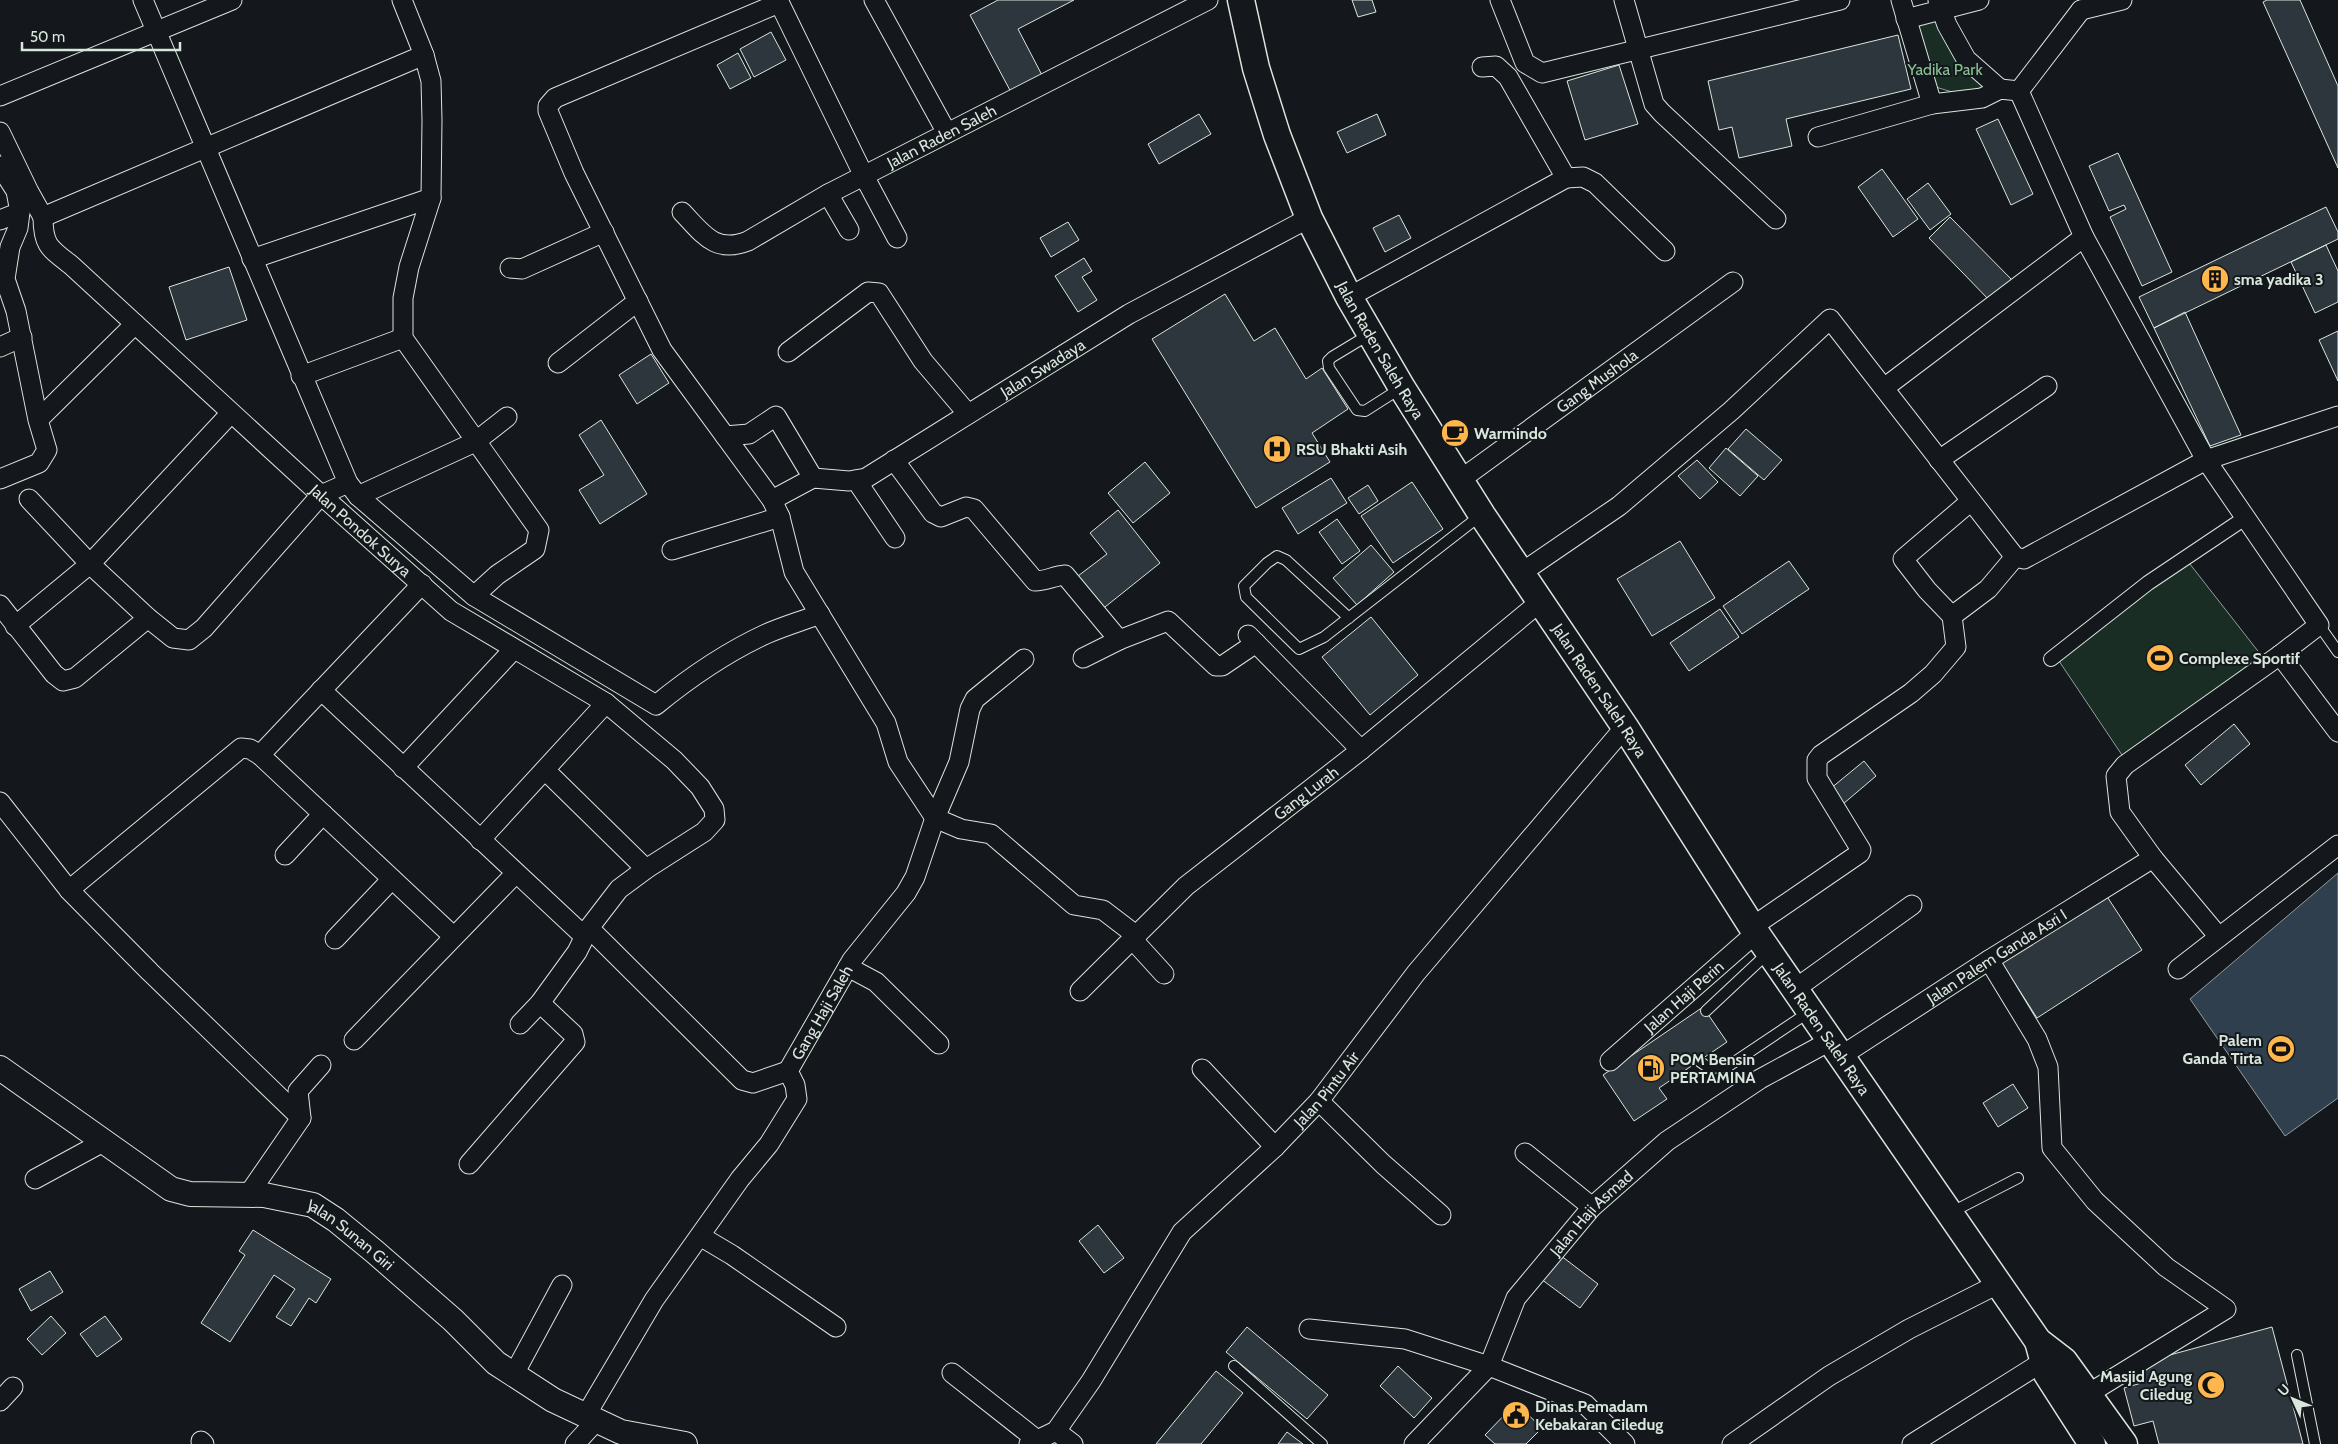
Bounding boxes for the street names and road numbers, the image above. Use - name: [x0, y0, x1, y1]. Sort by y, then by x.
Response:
- street label: Jalan Raden Saleh: [883, 101, 1000, 173]
- street label: Jalan Raden Saleh Raya: [1332, 277, 1428, 423]
- street label: Jalan Swadaya: [996, 335, 1089, 402]
- street label: Gang Mushola: [1553, 345, 1642, 417]
- street label: Jalan Pondok Surya: [305, 480, 415, 581]
- street label: Jalan Raden Saleh Raya: [1548, 619, 1651, 761]
- street label: Gang Lurah: [1270, 762, 1342, 824]
- street label: Jalan Palem Ganda Asri I: [1922, 905, 2070, 1008]
- street label: Jalan Haji Perin: [1640, 957, 1728, 1037]
- street label: Jalan Raden Saleh Raya: [1769, 958, 1874, 1099]
- street label: Gang Haji Saleh: [788, 962, 857, 1063]
- street label: Jalan Pintu Air: [1289, 1047, 1364, 1132]
- street label: Jalan Haji Asmad: [1545, 1167, 1637, 1261]
- street label: Jalan Sunan Giri: [305, 1195, 398, 1274]

